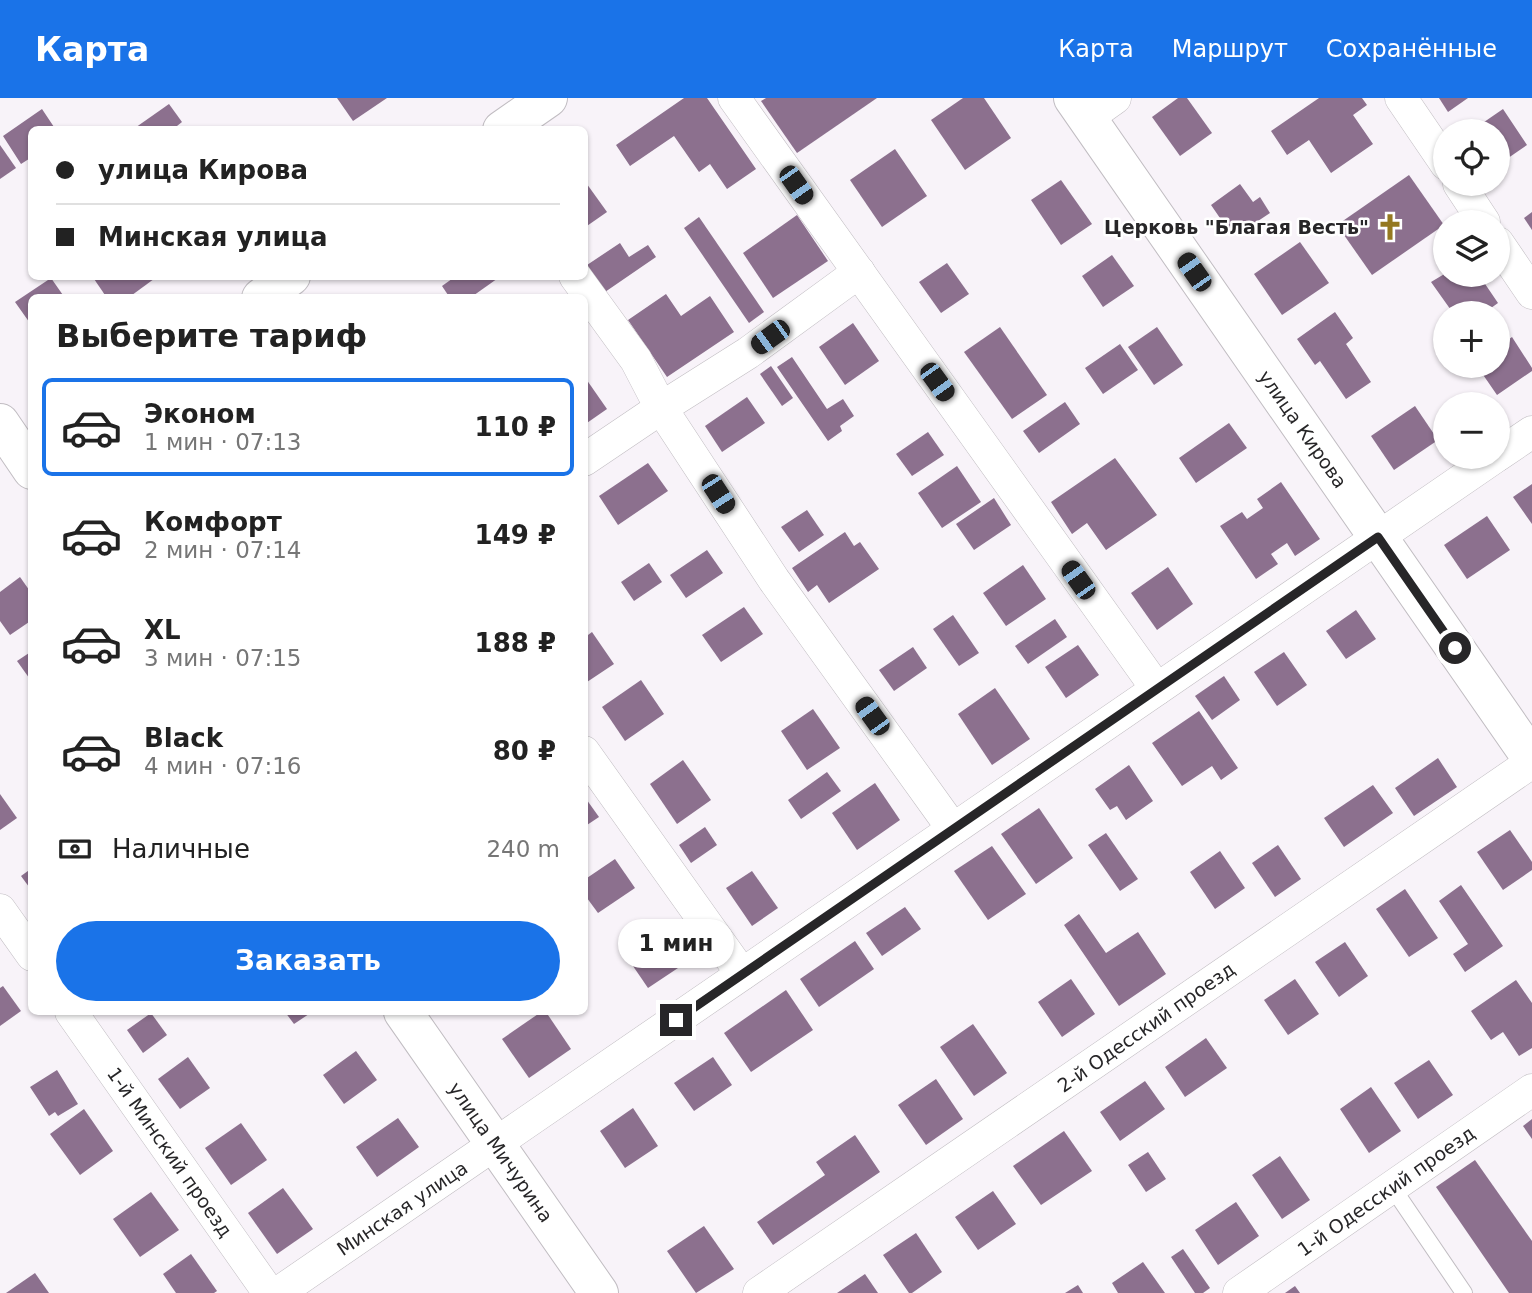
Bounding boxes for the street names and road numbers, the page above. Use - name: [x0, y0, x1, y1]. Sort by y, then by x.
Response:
- street label: улица Кирова: [1254, 366, 1352, 492]
- street label: 2-й Одесский проезд: [1053, 957, 1239, 1097]
- street label: 1-й Минский проезд: [103, 1063, 237, 1241]
- street label: улица Мичурина: [444, 1078, 558, 1226]
- street label: 1-й Одесский проезд: [1293, 1121, 1479, 1261]
- street label: Минская улица: [333, 1156, 471, 1260]

